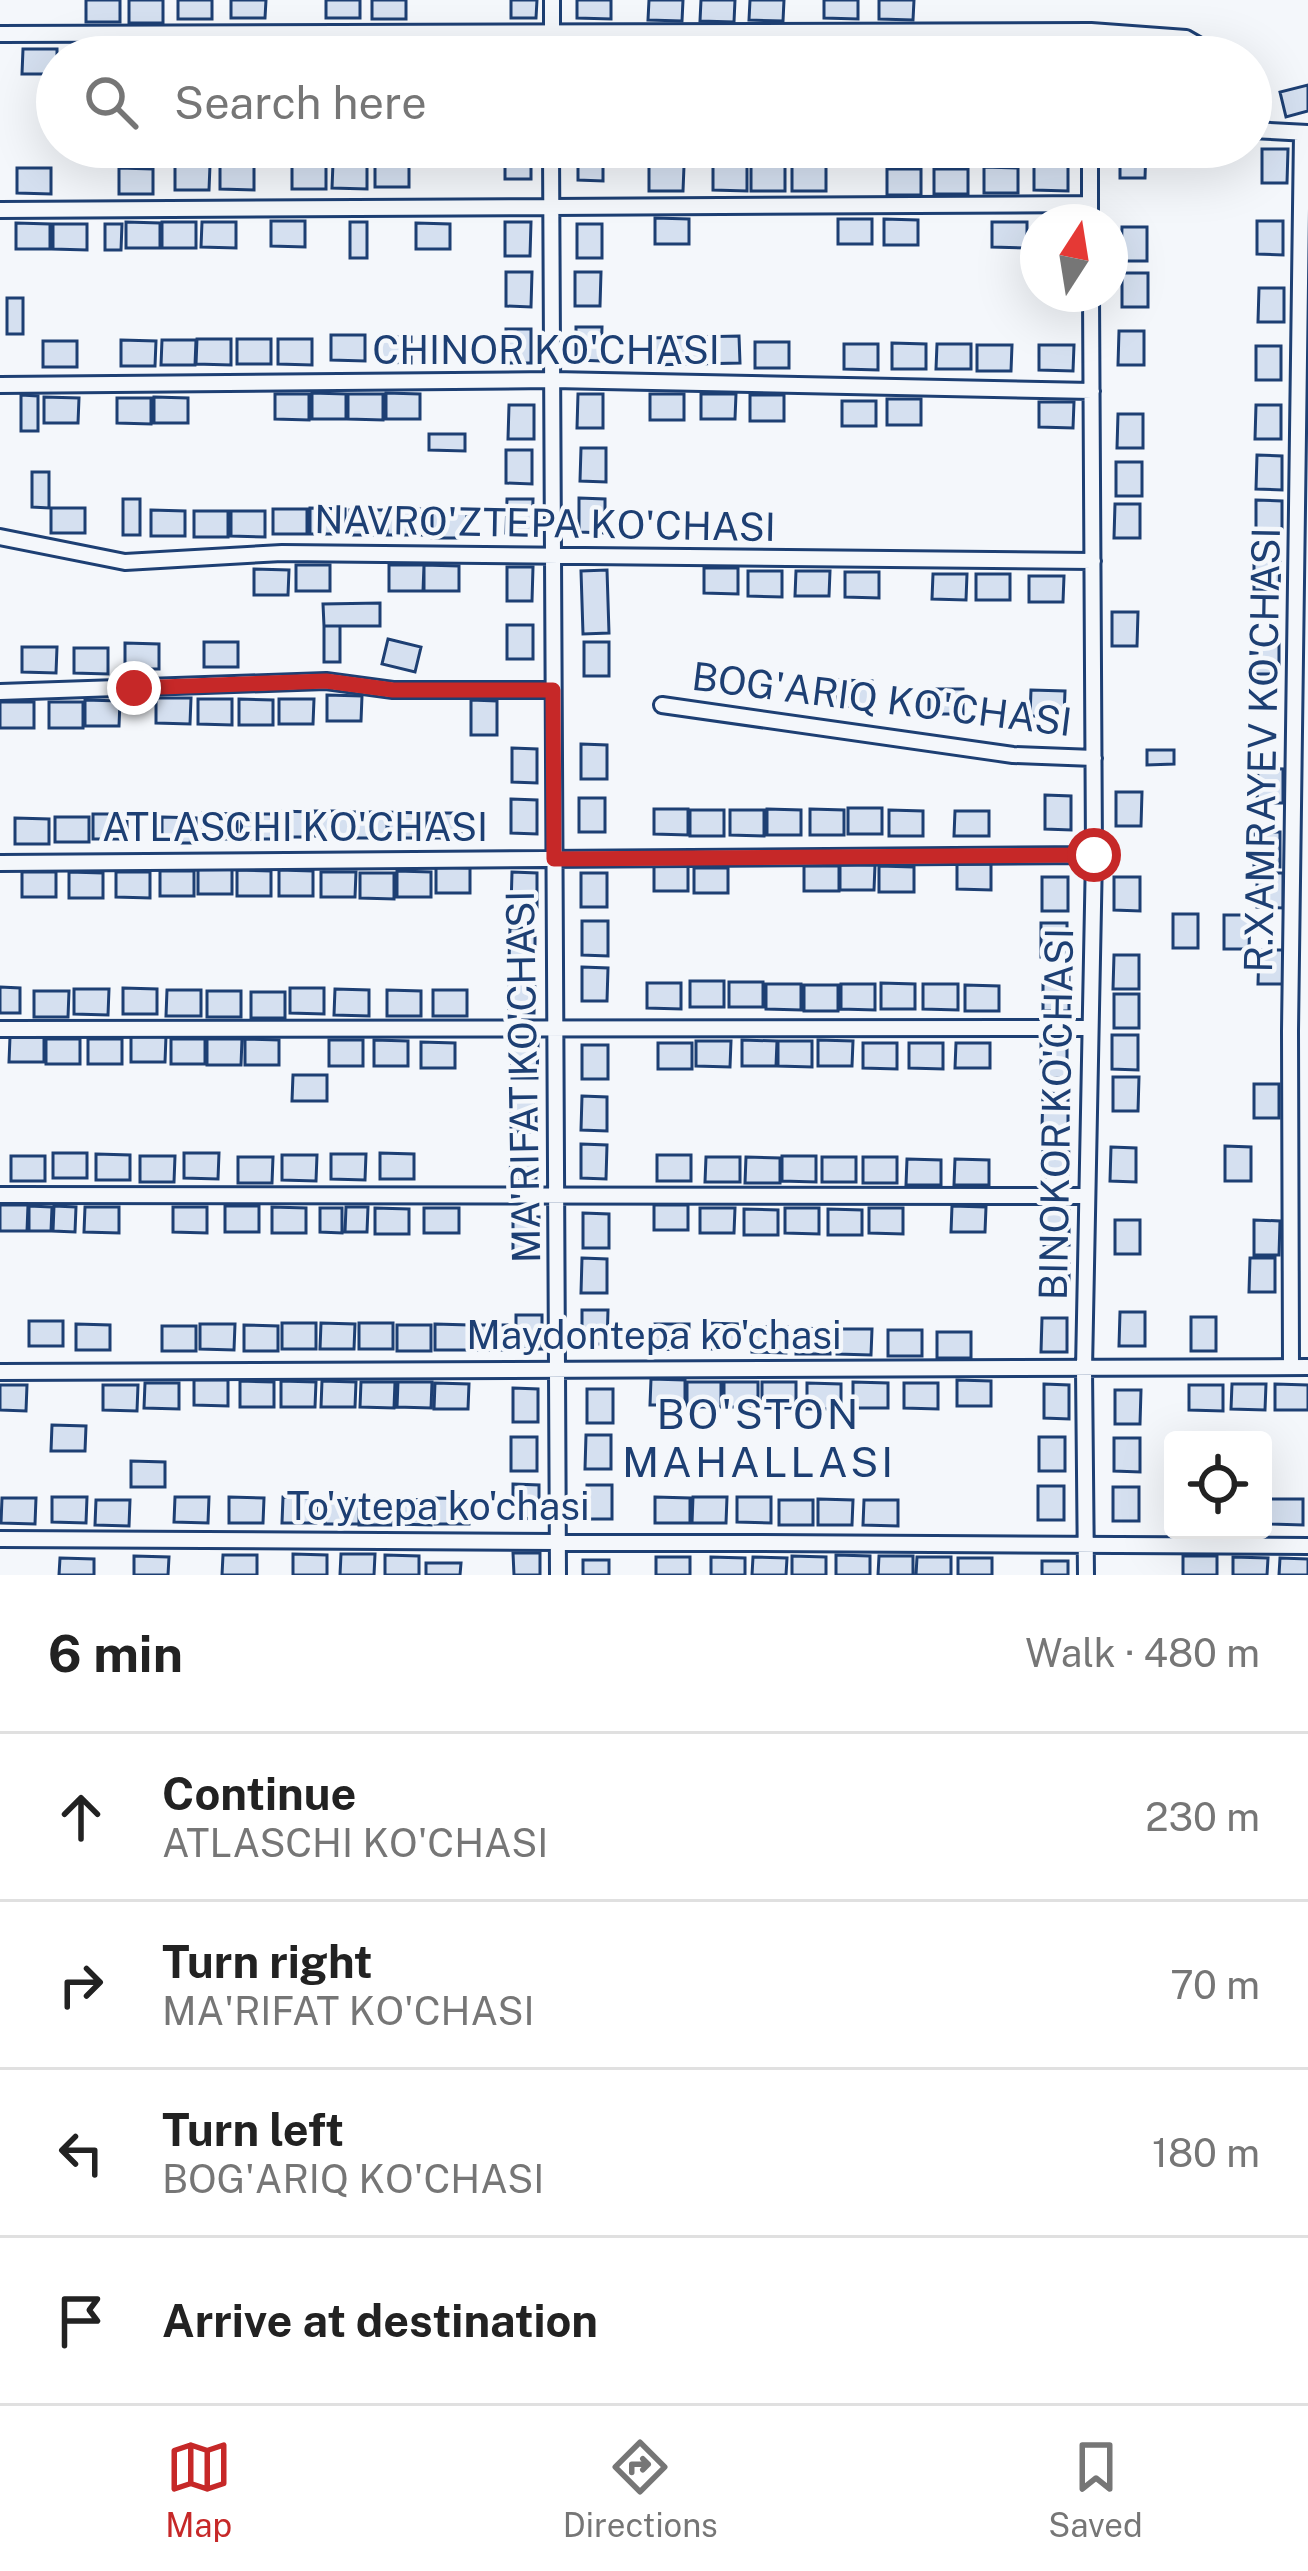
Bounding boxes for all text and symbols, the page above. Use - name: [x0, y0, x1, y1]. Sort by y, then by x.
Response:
- search box: [36, 36, 1272, 168]
- icon: search: [78, 69, 144, 135]
- text: Search here: [174, 76, 427, 129]
- north arrow: [1020, 204, 1128, 312]
- street label: CHINOR KO'CHASI: [372, 327, 720, 373]
- street label: NAVRO'ZTEPA KO'CHASI: [314, 496, 776, 550]
- street label: R.XAMRAYEV KO'CHASI: [1235, 527, 1289, 973]
- street label: BOG'ARIQ KO'CHASI: [689, 653, 1075, 745]
- route end: [107, 661, 161, 715]
- street label: ATLASCHI KO'CHASI: [102, 804, 488, 850]
- route start: [1067, 828, 1121, 882]
- street label: MA'RIFAT KO'CHASI: [497, 890, 549, 1264]
- street label: BINOKOR KO'CHASI: [1030, 927, 1082, 1301]
- street label: Maydontepa ko'chasi: [466, 1312, 842, 1358]
- district label: BO'STON MAHALLASI: [622, 1389, 896, 1486]
- map controls: [1164, 1431, 1272, 1539]
- button: locate: [1164, 1431, 1272, 1539]
- street label: To'ytepa ko'chasi: [286, 1483, 590, 1529]
- text: 6 min: [48, 1624, 183, 1683]
- text: Walk · 480 m: [1025, 1630, 1260, 1676]
- text: Continue: [162, 1767, 356, 1820]
- icon: ahead: [48, 1784, 114, 1850]
- text: 230 m: [1145, 1794, 1260, 1840]
- text: ATLASCHI KO'CHASI: [162, 1820, 548, 1866]
- text: Turn right: [162, 1935, 373, 1988]
- icon: right: [48, 1952, 114, 2018]
- text: 70 m: [1170, 1962, 1260, 2008]
- text: MA'RIFAT KO'CHASI: [162, 1988, 535, 2034]
- text: Turn left: [162, 2103, 344, 2156]
- icon: left: [48, 2120, 114, 2186]
- text: 180 m: [1152, 2130, 1260, 2176]
- text: BOG'ARIQ KO'CHASI: [162, 2156, 544, 2202]
- icon: arrive: [48, 2288, 114, 2354]
- text: Arrive at destination: [162, 2294, 598, 2347]
- tab: Map: [165, 2434, 232, 2544]
- tab: Directions: [563, 2434, 718, 2544]
- tab: Saved: [1048, 2434, 1143, 2544]

